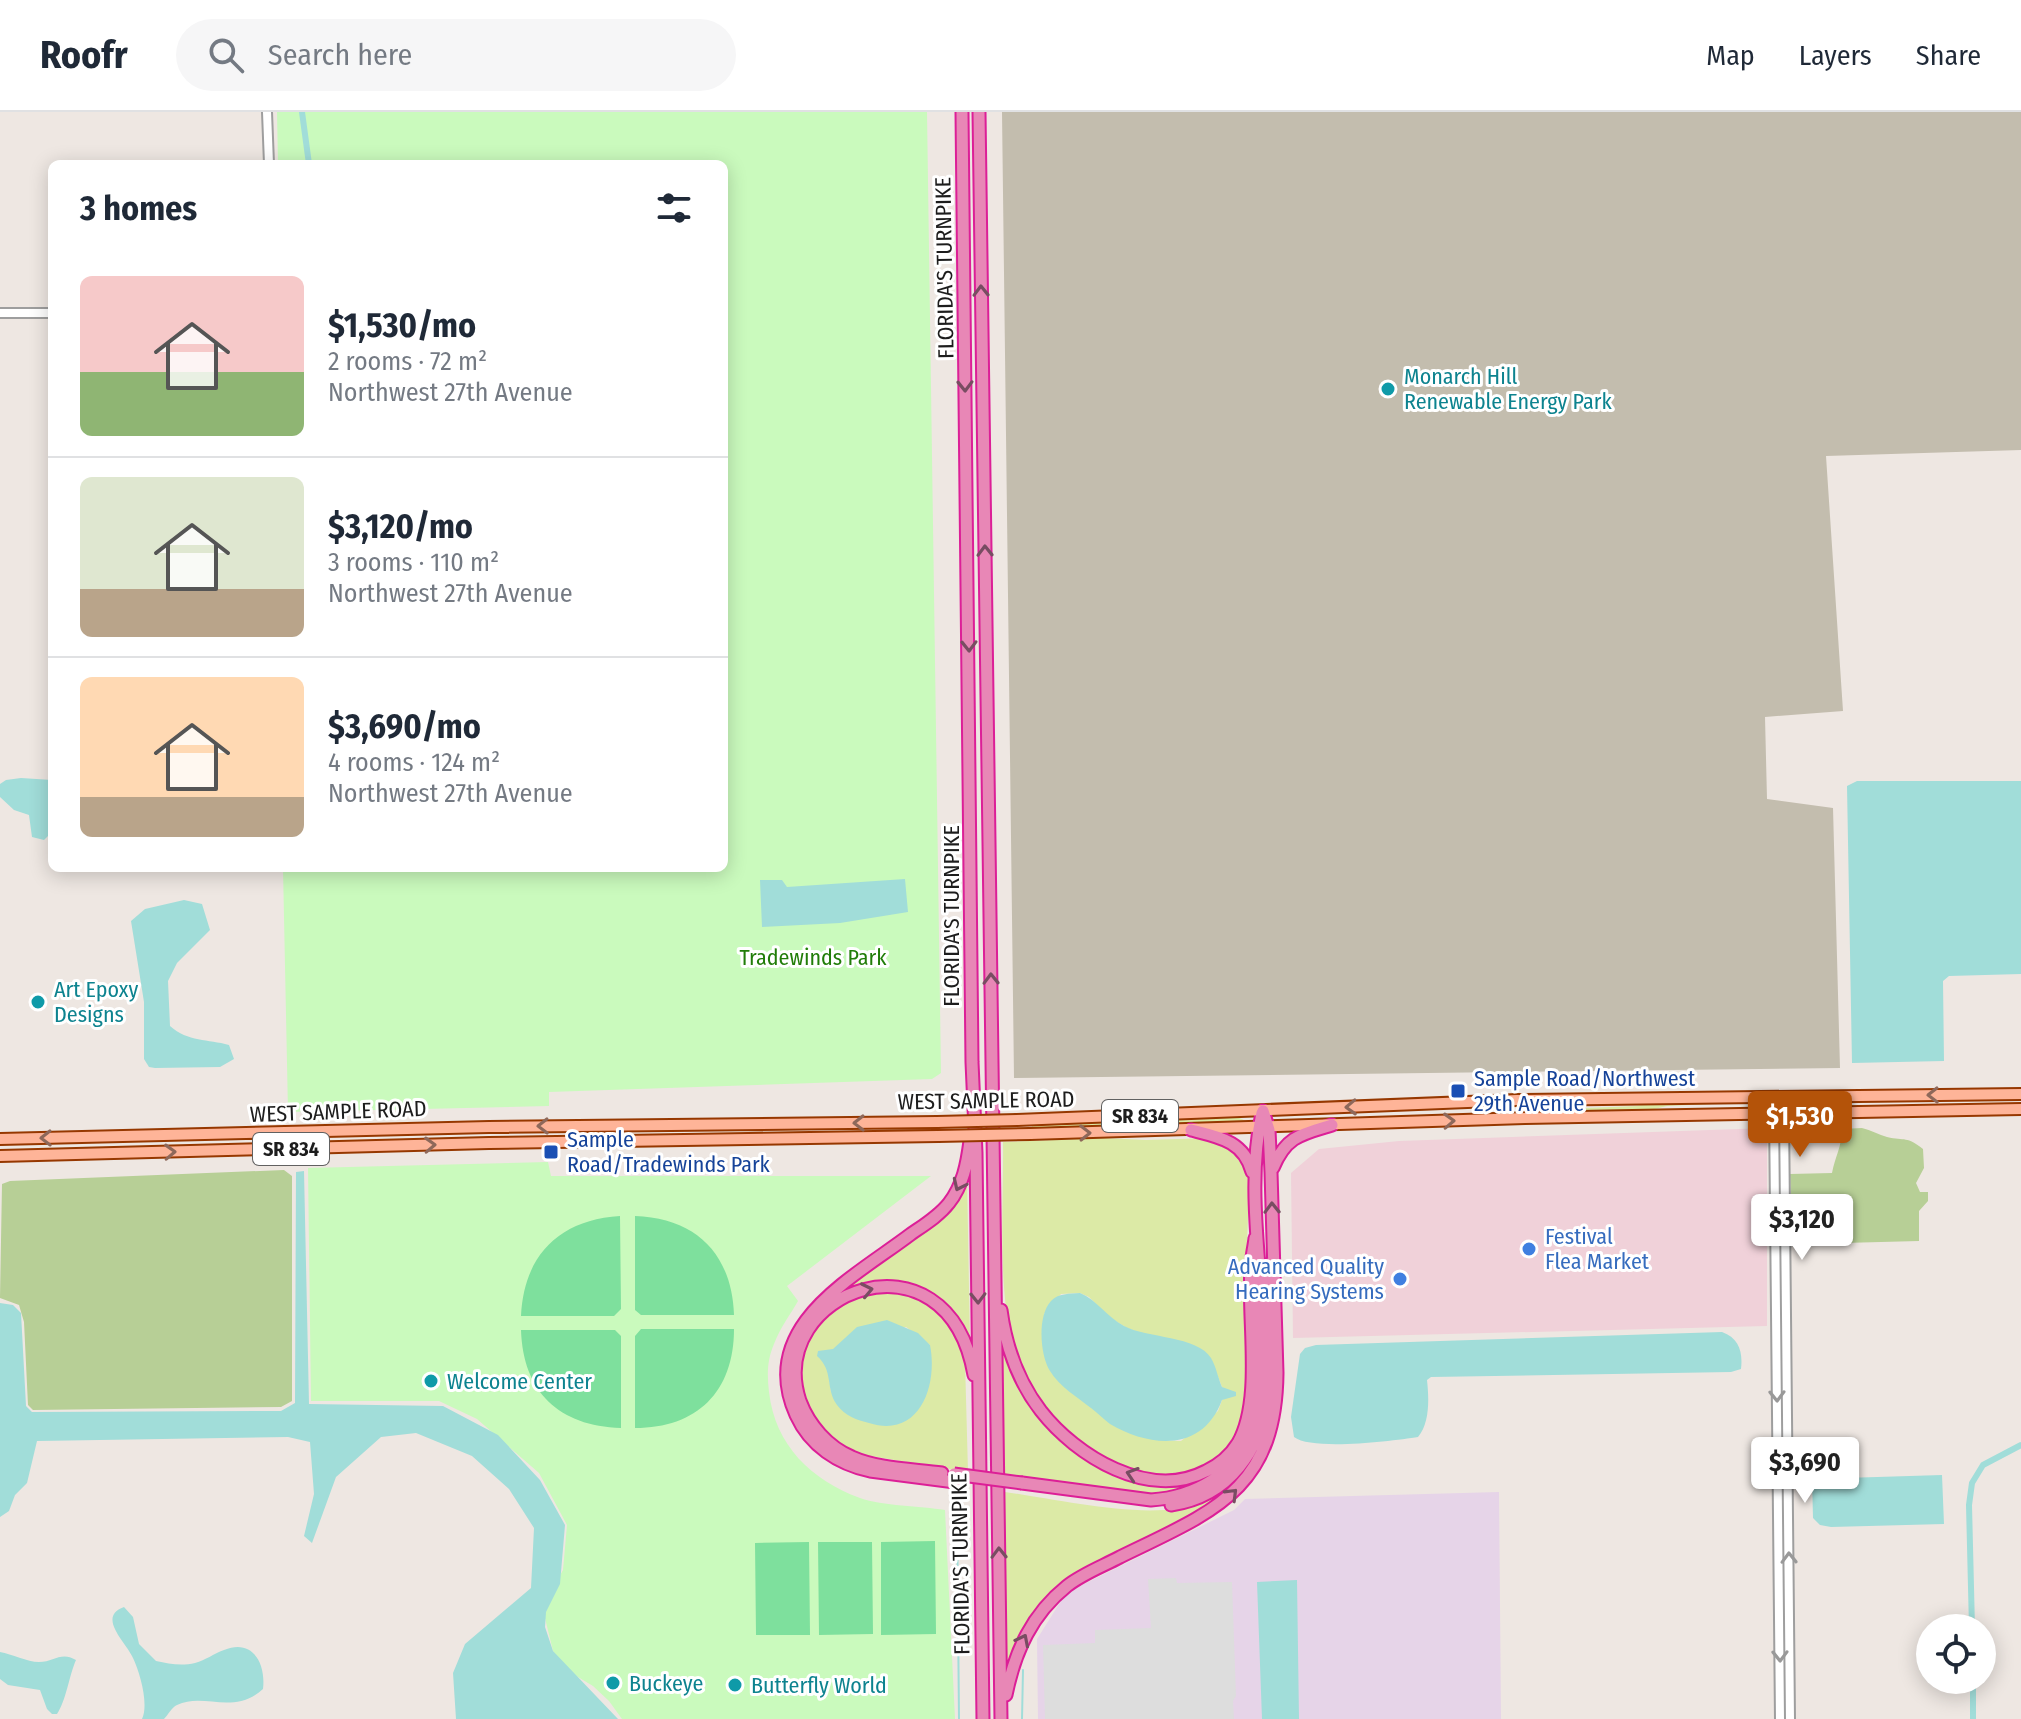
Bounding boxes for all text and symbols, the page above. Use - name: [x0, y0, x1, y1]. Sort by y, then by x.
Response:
- search box: [176, 19, 736, 91]
- text: Roofr: [40, 32, 128, 78]
- icon: search: [204, 33, 248, 77]
- text: Search here: [268, 37, 412, 73]
- text: Map: [1706, 39, 1755, 72]
- text: Layers: [1799, 39, 1872, 72]
- text: Share: [1916, 39, 1981, 72]
- street label: FLORIDA'S TURNPIKE: [929, 177, 960, 359]
- icon: filters: [652, 186, 696, 230]
- text: 3 homes: [80, 188, 197, 229]
- one-way arrow: [972, 284, 990, 297]
- text: $1,530/mo: [328, 305, 476, 346]
- icon: home: [144, 308, 240, 404]
- text: 2 rooms · 72 m²: [328, 346, 487, 377]
- place label: Monarch Hill Renewable Energy Park: [1404, 363, 1612, 415]
- text: Northwest 27th Avenue: [328, 377, 573, 408]
- one-way arrow: [956, 380, 974, 393]
- marker: Monarch Hill Renewable Energy Park: [1379, 380, 1397, 398]
- text: $3,120/mo: [328, 506, 473, 547]
- icon: home: [144, 509, 240, 605]
- one-way arrow: [976, 544, 994, 557]
- text: 3 rooms · 110 m²: [328, 547, 499, 578]
- text: Northwest 27th Avenue: [328, 578, 573, 609]
- one-way arrow: [960, 640, 977, 653]
- text: $3,690/mo: [328, 706, 481, 747]
- icon: home: [144, 709, 240, 805]
- text: 4 rooms · 124 m²: [328, 747, 500, 778]
- text: Northwest 27th Avenue: [328, 778, 573, 809]
- street label: FLORIDA'S TURNPIKE: [938, 825, 965, 1007]
- park label: Tradewinds Park: [740, 944, 887, 971]
- one-way arrow: [982, 972, 1000, 985]
- place label: Art Epoxy Designs: [54, 976, 138, 1028]
- marker: Art Epoxy Designs: [29, 993, 47, 1011]
- place label: Sample Road/Northwest 29th Avenue: [1474, 1065, 1696, 1117]
- marker: Sample Road/Northwest 29th Avenue: [1449, 1082, 1467, 1100]
- street label: WEST SAMPLE ROAD: [897, 1085, 1075, 1116]
- one-way arrow: [1926, 1086, 1939, 1104]
- pin: $1,530: [1735, 1091, 1865, 1159]
- street label: WEST SAMPLE ROAD: [249, 1095, 427, 1128]
- one-way arrow: [1344, 1099, 1357, 1116]
- road number: SR 834: [1102, 1100, 1178, 1132]
- text: $1,530: [1766, 1101, 1834, 1132]
- one-way arrow: [1443, 1112, 1456, 1129]
- one-way arrow: [852, 1114, 865, 1131]
- one-way arrow: [536, 1117, 549, 1135]
- one-way arrow: [1079, 1124, 1092, 1142]
- place label: Sample Road/Tradewinds Park: [567, 1126, 771, 1178]
- one-way arrow: [39, 1129, 52, 1147]
- road number: SR 834: [253, 1133, 329, 1165]
- one-way arrow: [424, 1136, 437, 1153]
- marker: Sample Road/Tradewinds Park: [542, 1143, 560, 1161]
- one-way arrow: [164, 1144, 177, 1161]
- one-way arrow: [953, 1176, 969, 1191]
- pin: $3,120: [1737, 1194, 1867, 1262]
- one-way arrow: [1263, 1201, 1280, 1214]
- text: $3,120: [1769, 1204, 1835, 1235]
- place label: Festival Flea Market: [1545, 1223, 1650, 1275]
- marker: Festival Flea Market: [1520, 1240, 1538, 1258]
- place label: Advanced Quality Hearing Systems: [1228, 1253, 1384, 1305]
- marker: Advanced Quality Hearing Systems: [1391, 1270, 1409, 1288]
- one-way arrow: [859, 1282, 873, 1299]
- one-way arrow: [970, 1292, 987, 1305]
- place label: Welcome Center: [447, 1368, 592, 1395]
- marker: Welcome Center: [422, 1372, 440, 1390]
- one-way arrow: [1768, 1390, 1785, 1403]
- pin: $3,690: [1740, 1437, 1870, 1505]
- text: $3,690: [1769, 1447, 1841, 1478]
- one-way arrow: [1126, 1467, 1139, 1483]
- street label: FLORIDA'S TURNPIKE: [945, 1473, 976, 1655]
- one-way arrow: [1222, 1489, 1237, 1503]
- one-way arrow: [990, 1546, 1007, 1559]
- one-way arrow: [1781, 1551, 1798, 1564]
- map controls: [1916, 1614, 1996, 1694]
- button: locate: [1916, 1614, 1996, 1694]
- one-way arrow: [1013, 1634, 1029, 1649]
- one-way arrow: [1771, 1650, 1789, 1663]
- place label: Buckeye: [629, 1670, 703, 1697]
- place label: Butterfly World: [751, 1672, 887, 1699]
- marker: Buckeye: [604, 1674, 622, 1692]
- marker: Butterfly World: [726, 1676, 744, 1694]

